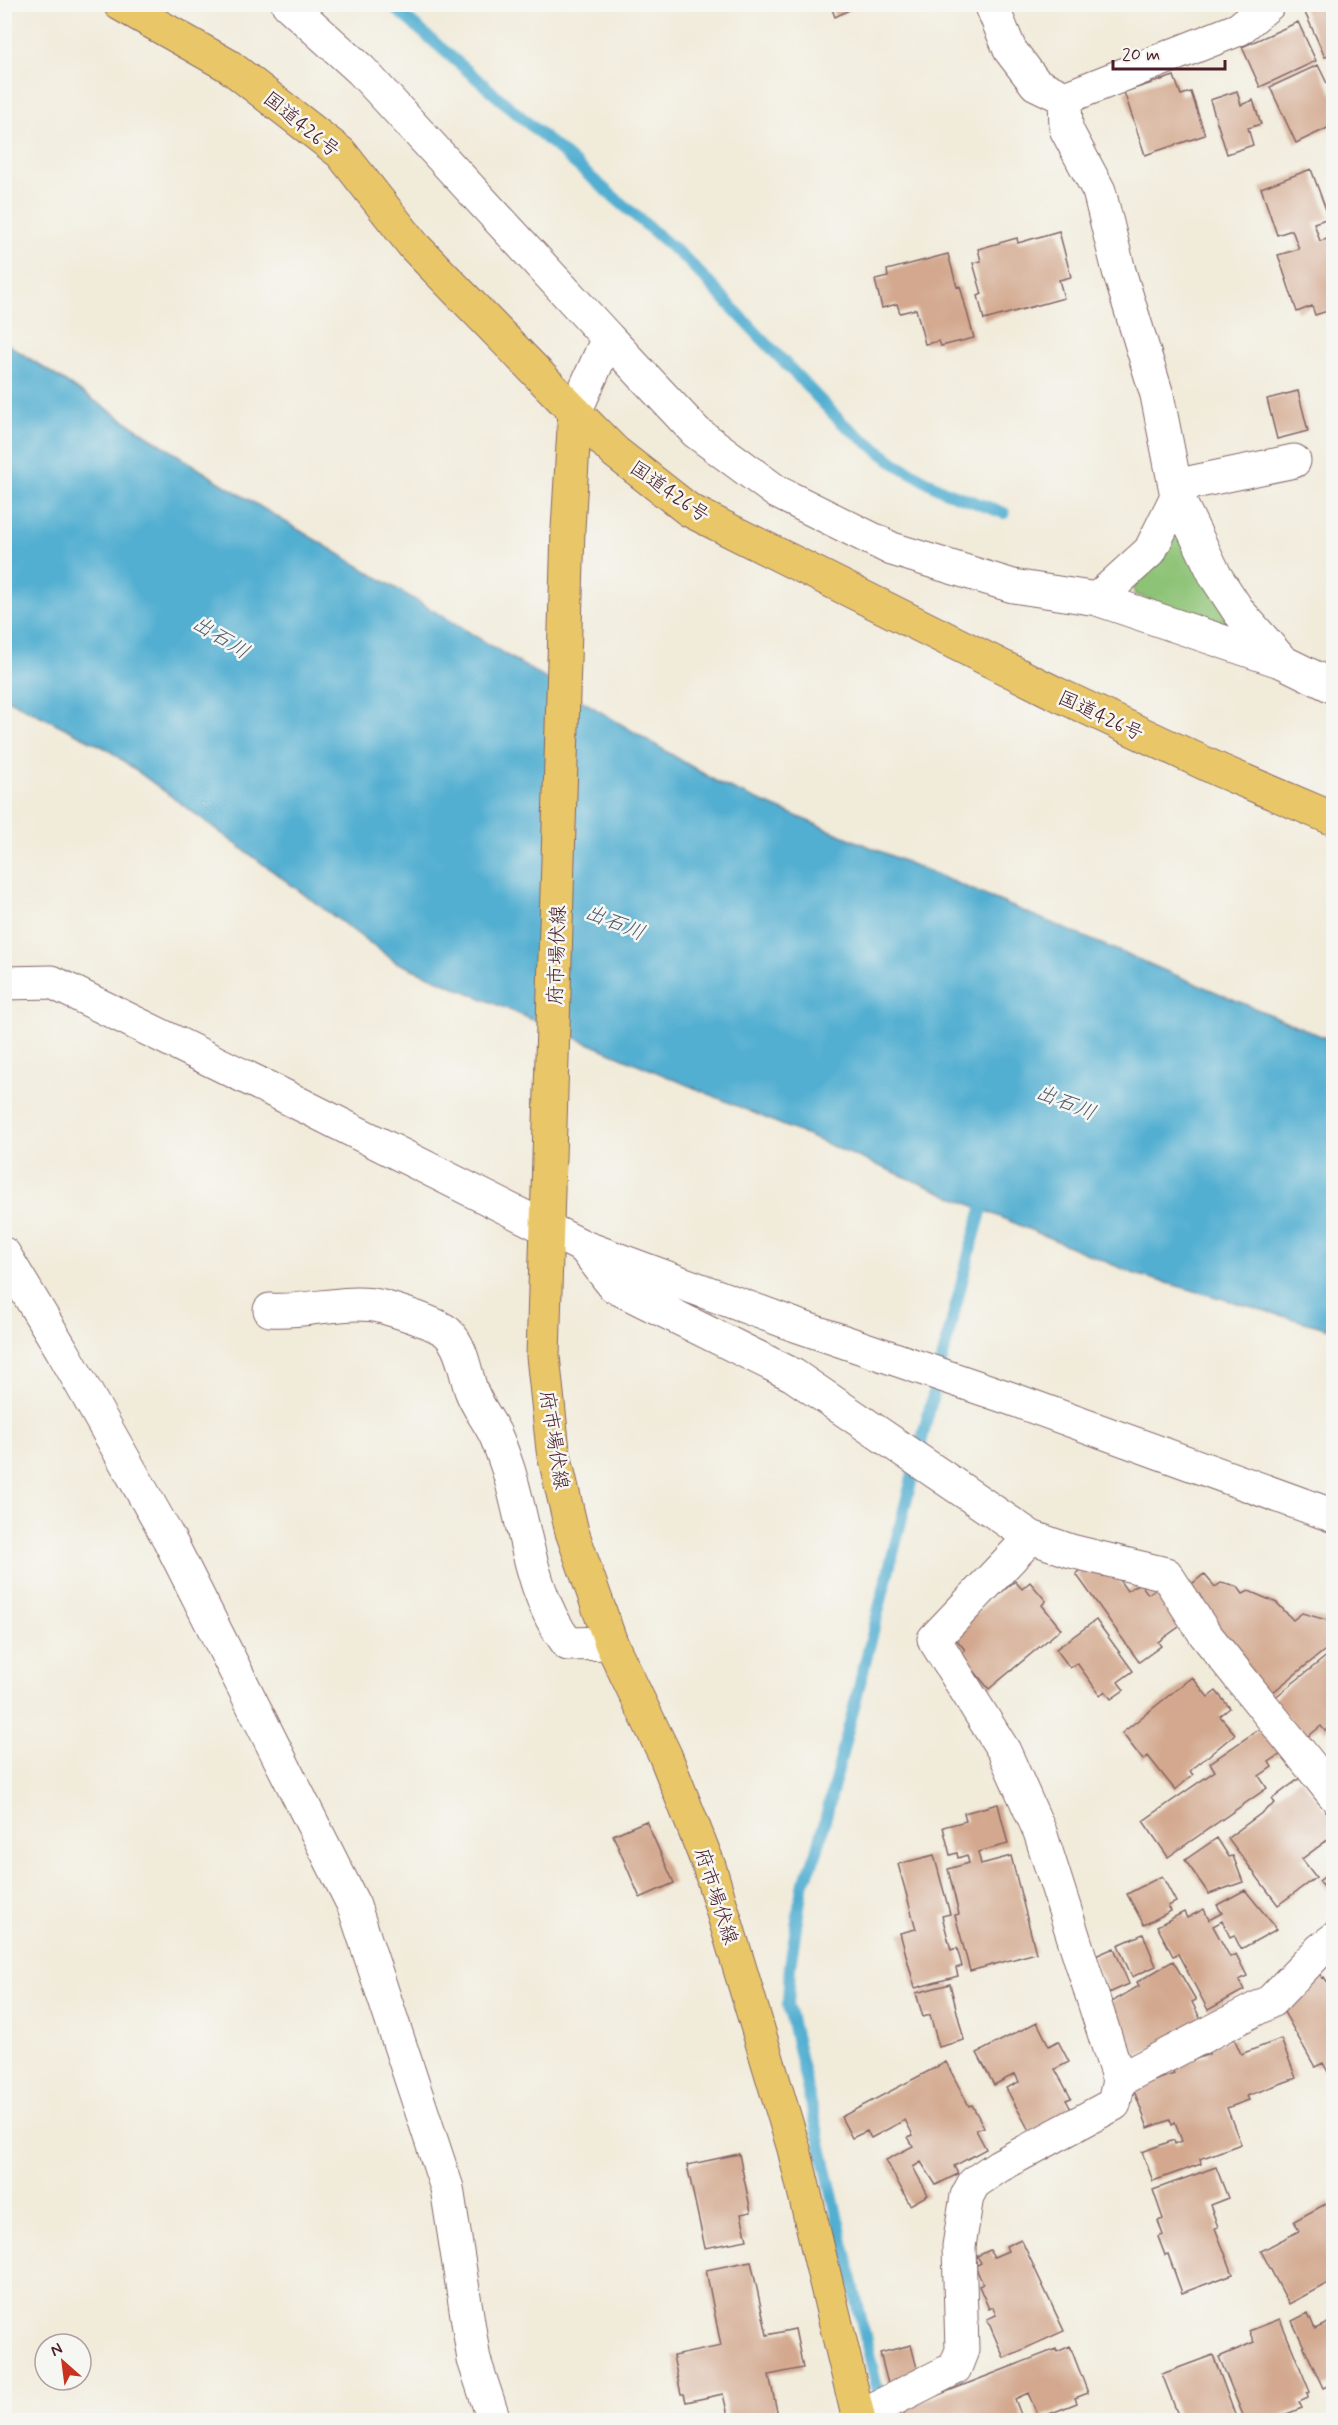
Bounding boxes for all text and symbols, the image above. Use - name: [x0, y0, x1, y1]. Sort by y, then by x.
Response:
- scale bar: [1113, 33, 1226, 71]
- text: 20 m: [1122, 43, 1160, 67]
- street label: 国道426号: [257, 86, 345, 164]
- street label: 国道426号: [624, 455, 714, 530]
- water label: 出石川: [186, 609, 255, 666]
- street label: 国道426号: [1053, 685, 1148, 748]
- water label: 出石川: [580, 898, 649, 948]
- street label: 府市場伏線: [542, 905, 573, 1005]
- water label: 出石川: [1031, 1078, 1100, 1128]
- street label: 府市場伏線: [532, 1389, 575, 1492]
- street label: 府市場伏線: [687, 1845, 744, 1948]
- north arrow: [33, 2332, 93, 2392]
- text: N: [47, 2338, 66, 2362]

